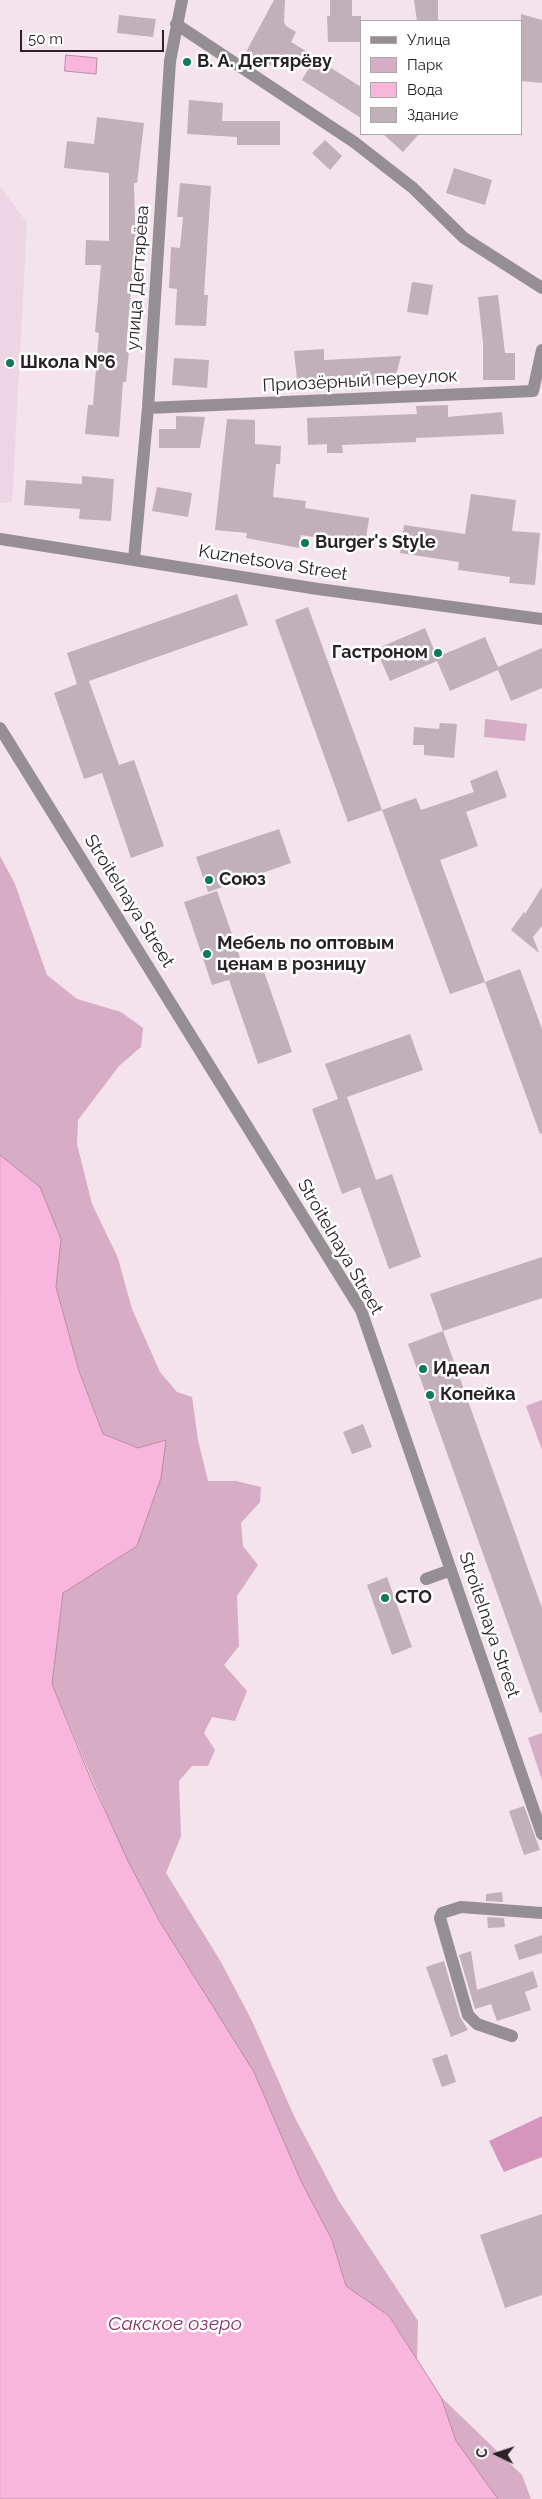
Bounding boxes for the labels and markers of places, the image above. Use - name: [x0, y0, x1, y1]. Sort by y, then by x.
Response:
- place label: В. А. Дегтярёву: [197, 51, 332, 73]
- marker: В. А. Дегтярёву: [181, 56, 193, 68]
- place label: Школа №6: [20, 352, 116, 374]
- marker: Школа №6: [4, 357, 16, 369]
- place label: Burger's Style: [315, 532, 436, 554]
- marker: Burger's Style: [299, 537, 311, 549]
- place label: Гастроном: [332, 642, 428, 664]
- marker: Гастроном: [432, 647, 444, 659]
- place label: Союз: [219, 869, 266, 891]
- marker: Союз: [203, 874, 215, 886]
- place label: Мебель по оптовым ценам в розницу: [217, 933, 394, 976]
- marker: Мебель по оптовым ценам в розницу: [201, 948, 213, 960]
- place label: Идеал: [433, 1358, 490, 1380]
- marker: Идеал: [417, 1363, 429, 1375]
- place label: Копейка: [440, 1384, 516, 1406]
- marker: Копейка: [424, 1389, 436, 1401]
- place label: СТО: [395, 1587, 432, 1609]
- marker: СТО: [379, 1592, 391, 1604]

